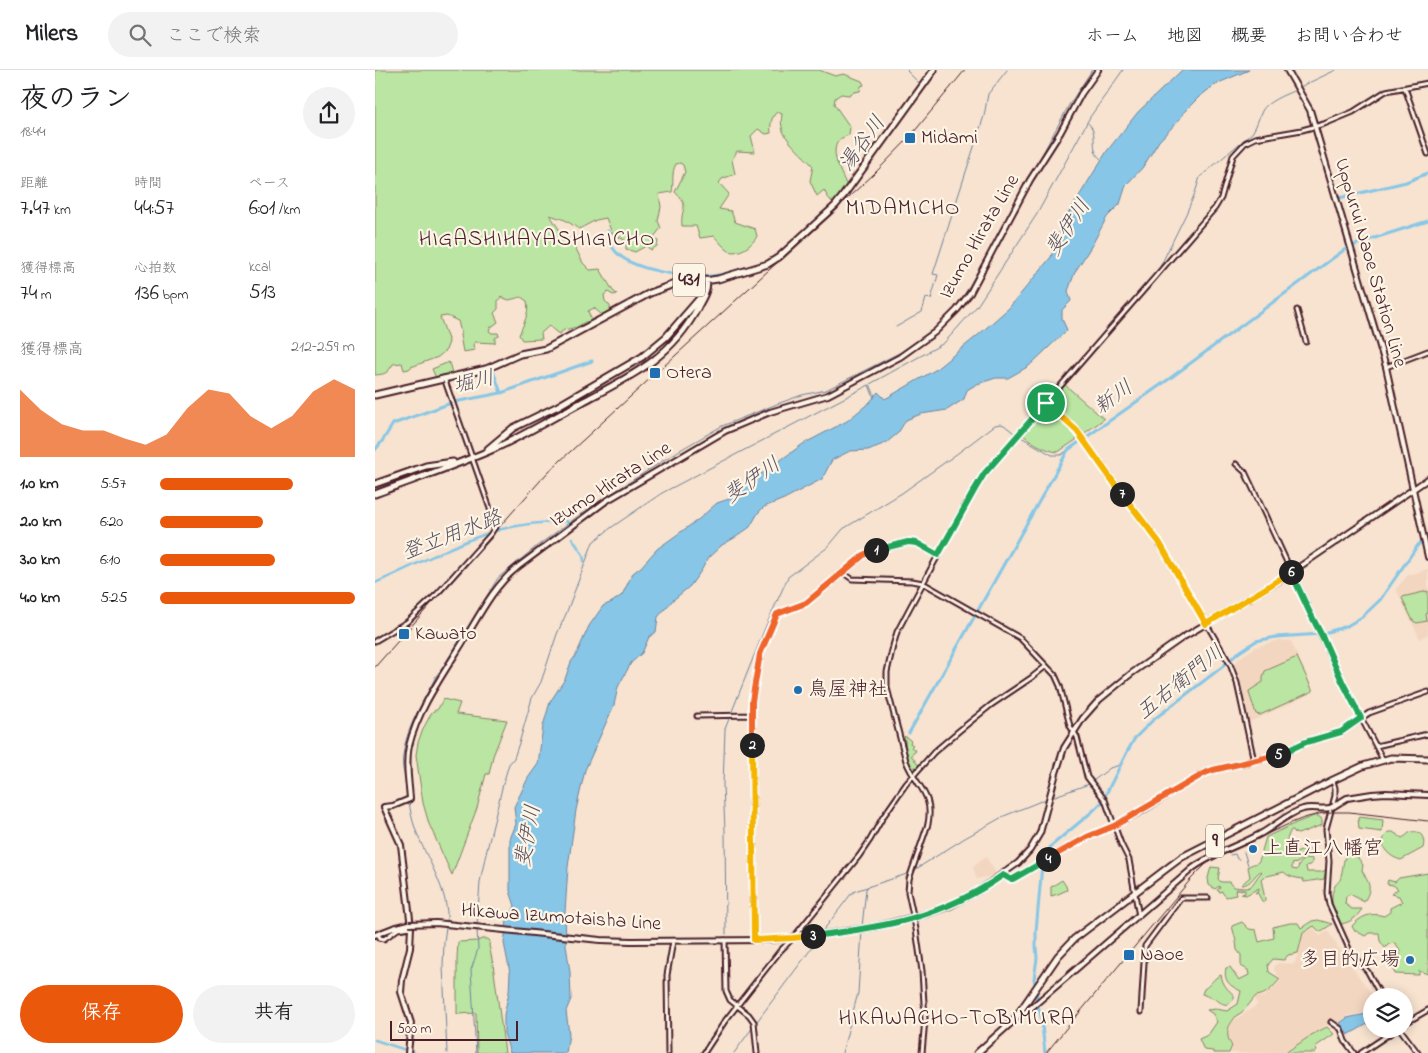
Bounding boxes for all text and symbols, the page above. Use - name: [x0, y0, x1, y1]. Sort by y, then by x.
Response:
- search box: [108, 12, 458, 57]
- text: Milers: [25, 17, 78, 52]
- icon: search: [126, 21, 154, 49]
- text: ここで検索: [166, 23, 261, 50]
- text: ホーム: [1086, 24, 1139, 50]
- text: 地図: [1167, 24, 1203, 50]
- text: 概要: [1231, 24, 1267, 50]
- text: お問い合わせ: [1295, 24, 1403, 50]
- text: 夜のラン: [20, 80, 132, 121]
- button: share: [303, 87, 355, 139]
- water label: 湯谷川: [832, 110, 894, 178]
- text: 18:44: [20, 120, 46, 144]
- place label: Midami: [921, 124, 978, 153]
- marker: Midami: [903, 131, 917, 145]
- street label: Uppurui Naoe Station Line: [1326, 155, 1414, 371]
- street label: Izumo Hirata Line: [932, 169, 1028, 305]
- text: 距離: [20, 173, 48, 194]
- text: 時間: [134, 173, 162, 194]
- text: ペース: [249, 173, 290, 194]
- district label: MIDAMICHO: [845, 193, 961, 225]
- water label: 斐伊川: [1039, 193, 1099, 263]
- text: 7.47: [20, 194, 50, 224]
- text: 44:57: [134, 194, 174, 224]
- text: 6:01: [249, 194, 275, 224]
- text: km: [50, 200, 71, 221]
- text: /km: [275, 200, 300, 221]
- district label: HIGASHIHAYASHIGICHO: [419, 224, 655, 256]
- text: kcal: [249, 257, 271, 278]
- text: 獲得標高: [20, 258, 76, 279]
- text: 心拍数: [134, 258, 176, 279]
- road number: 431: [673, 264, 705, 296]
- text: 513: [249, 278, 276, 308]
- text: 74: [20, 279, 37, 309]
- text: 136: [134, 279, 159, 309]
- text: m: [37, 285, 52, 306]
- text: bpm: [159, 285, 188, 306]
- text: 212–259 m: [291, 335, 355, 359]
- text: 獲得標高: [20, 338, 84, 362]
- place label: Otera: [666, 359, 712, 388]
- water label: 堀川: [450, 364, 498, 402]
- marker: Otera: [648, 366, 662, 380]
- water label: 新川: [1088, 374, 1140, 422]
- pin: [1025, 382, 1067, 424]
- icon: arrive: [1032, 389, 1060, 417]
- street label: Izumo Hirata Line: [544, 435, 678, 535]
- water label: 斐伊川: [719, 451, 787, 511]
- text: 1.0 km: [20, 472, 59, 496]
- text: 5:57: [100, 472, 126, 496]
- pin: 7: [1109, 482, 1135, 506]
- text: 7: [1120, 484, 1125, 505]
- water label: 登立用水路: [398, 503, 507, 569]
- text: 2.0 km: [20, 510, 62, 534]
- text: 6:20: [100, 510, 123, 534]
- pin: 1: [863, 538, 889, 562]
- text: 1: [874, 540, 879, 561]
- text: 3.0 km: [20, 548, 60, 572]
- text: 6:10: [100, 548, 120, 572]
- pin: 6: [1279, 560, 1303, 584]
- text: 6: [1288, 562, 1295, 583]
- text: 4.0 km: [20, 586, 60, 610]
- text: 5:25: [100, 586, 128, 610]
- place label: Kawato: [415, 620, 477, 649]
- marker: Kawato: [397, 627, 411, 641]
- water label: 五右衛門川: [1131, 638, 1231, 728]
- place label: 鳥屋神社: [808, 676, 888, 705]
- marker: 鳥屋神社: [792, 684, 804, 696]
- pin: 2: [739, 732, 765, 758]
- text: 2: [749, 735, 756, 756]
- pin: 5: [1265, 742, 1291, 768]
- text: 5: [1274, 745, 1283, 766]
- water label: 斐伊川: [509, 802, 549, 870]
- road number: 9: [1206, 824, 1224, 858]
- place label: 上直江八幡宮: [1263, 835, 1383, 864]
- marker: 上直江八幡宮: [1247, 843, 1259, 855]
- pin: 4: [1035, 846, 1061, 872]
- text: 4: [1046, 849, 1051, 870]
- street label: Hikawa Izumotaisha Line: [460, 897, 662, 939]
- pin: 3: [801, 924, 825, 948]
- text: 3: [811, 926, 816, 947]
- place label: Naoe: [1140, 941, 1184, 970]
- place label: 多目的広場: [1300, 946, 1400, 975]
- marker: Naoe: [1122, 948, 1136, 962]
- marker: 多目的広場: [1404, 954, 1416, 966]
- button: 保存: [20, 985, 183, 1043]
- button: 共有: [193, 985, 355, 1043]
- map controls: [1363, 988, 1413, 1038]
- button: layers: [1363, 988, 1413, 1038]
- district label: HIKAWACHO-TOBIMURA: [839, 1003, 1075, 1035]
- scale bar: [390, 1018, 517, 1041]
- text: 500 m: [397, 1019, 431, 1040]

